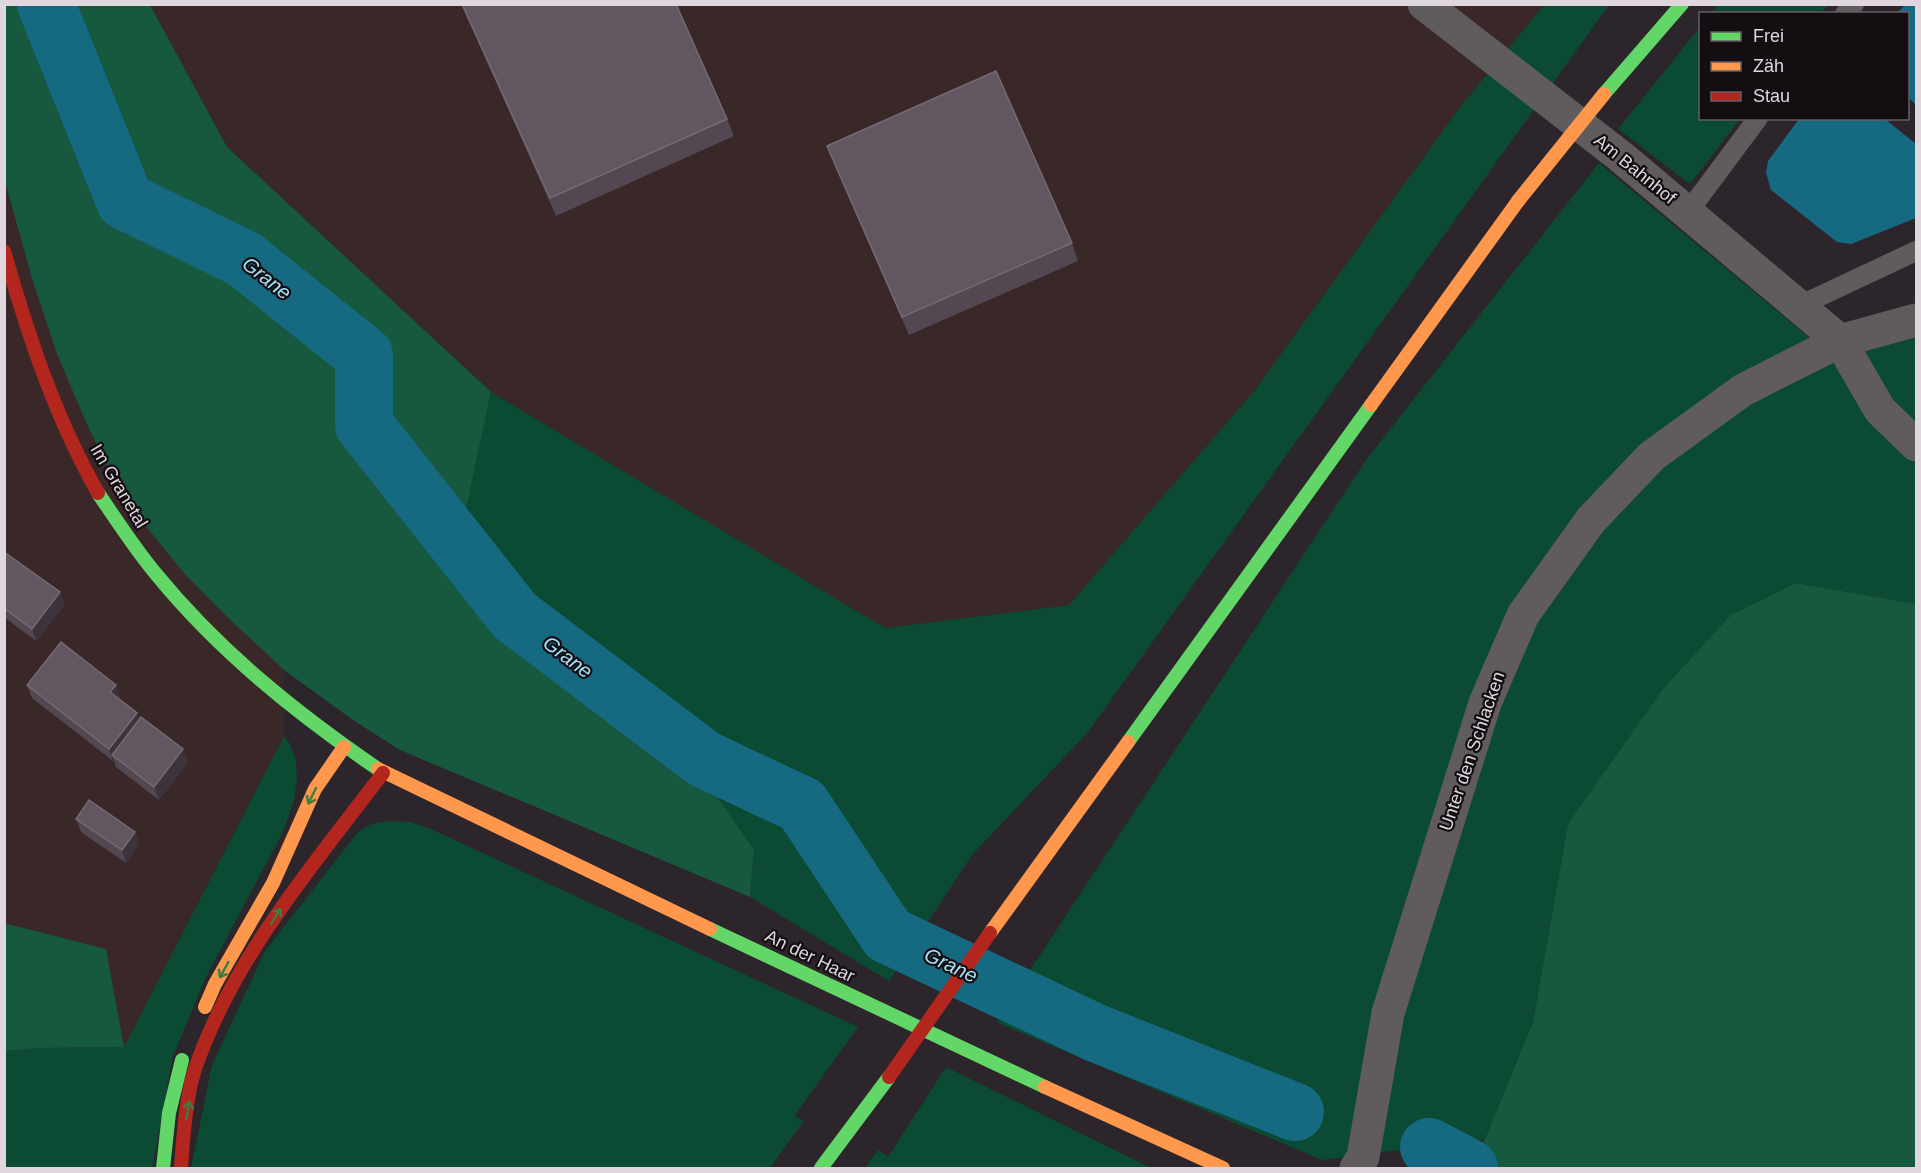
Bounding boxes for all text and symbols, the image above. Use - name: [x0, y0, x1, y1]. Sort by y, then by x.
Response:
- legend: [1699, 12, 1909, 120]
- text: Frei: [1753, 26, 1784, 46]
- text: Zäh: [1753, 56, 1784, 76]
- text: Stau: [1753, 86, 1790, 106]
- street label: Am Bahnhof: [1590, 130, 1681, 209]
- water label: Grane: [238, 252, 296, 304]
- street label: Im Granetal: [86, 441, 152, 531]
- water label: Grane: [539, 631, 597, 683]
- street label: Unter den Schlacken: [1435, 669, 1509, 833]
- one-way arrow: [306, 787, 318, 805]
- one-way arrow: [270, 908, 282, 925]
- street label: An der Haar: [762, 926, 858, 986]
- water label: Grane: [921, 943, 981, 987]
- one-way arrow: [218, 960, 229, 978]
- one-way arrow: [182, 1101, 193, 1121]

